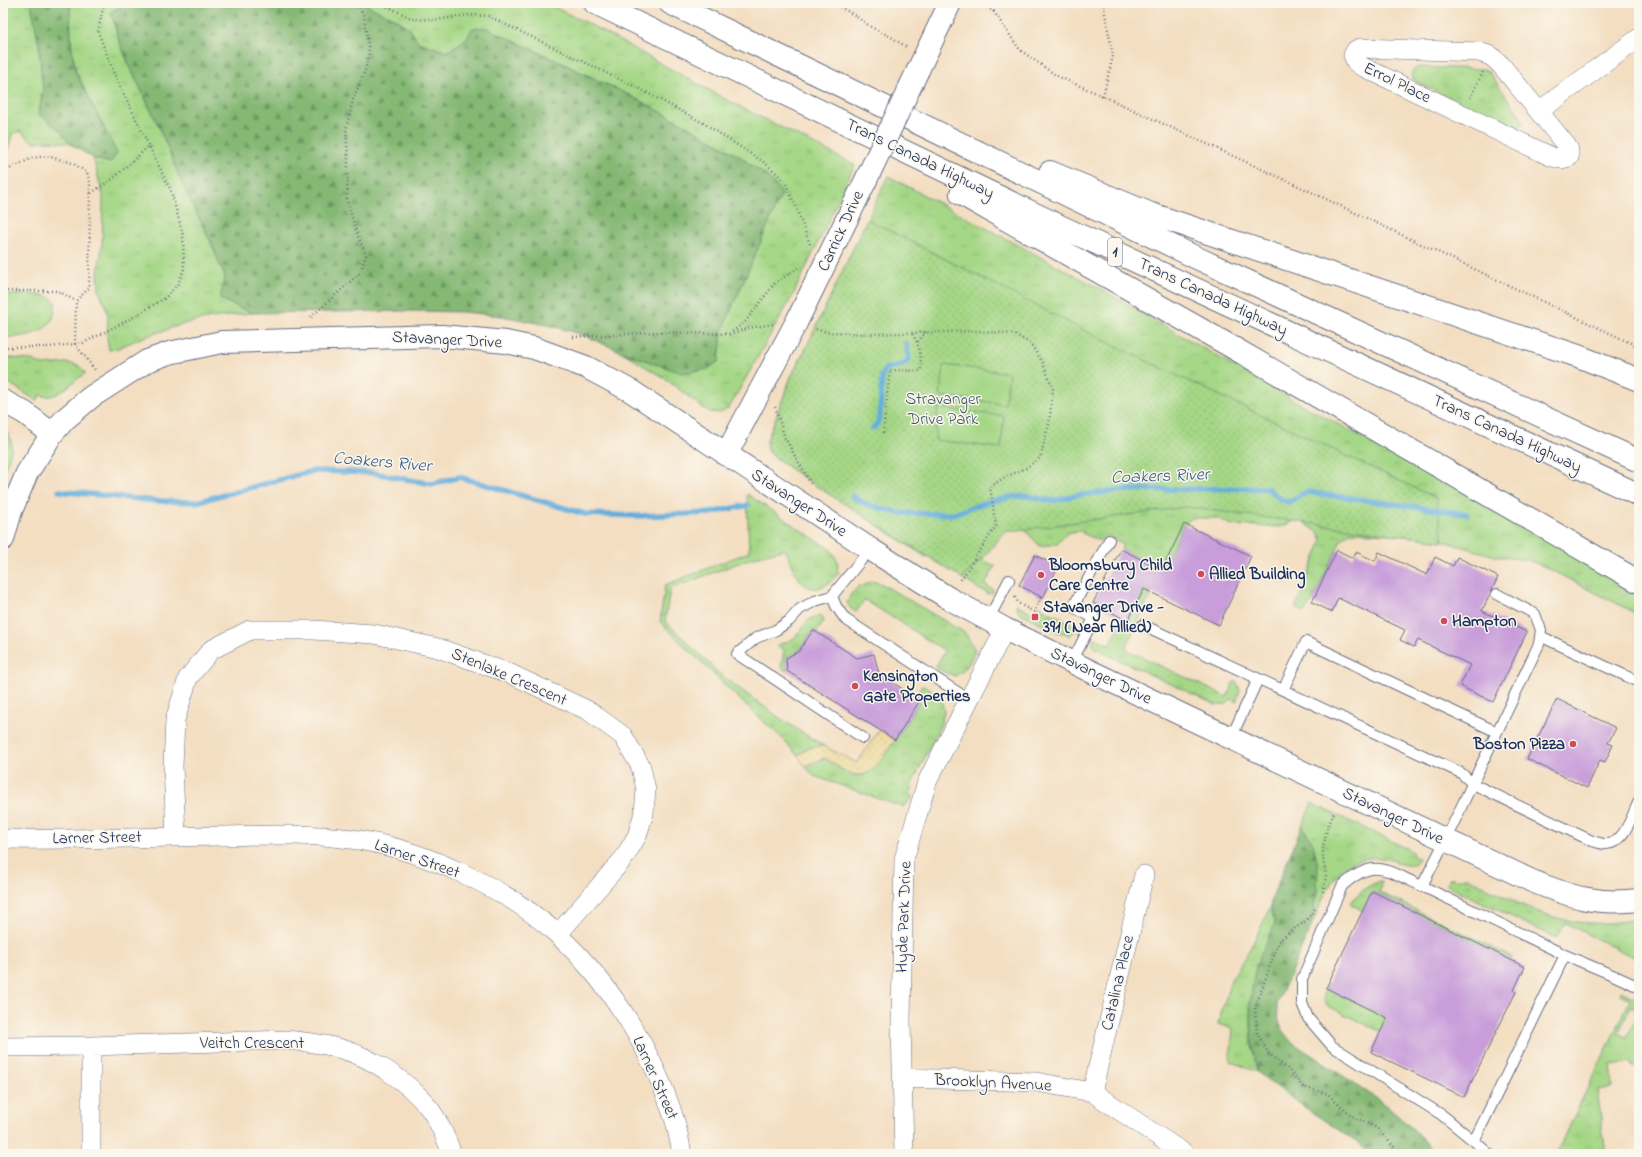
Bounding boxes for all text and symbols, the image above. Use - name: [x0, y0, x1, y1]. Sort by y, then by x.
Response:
- street label: Errol Place: [1359, 56, 1435, 110]
- street label: Trans Canada Highway: [841, 112, 998, 208]
- street label: Carrick Drive: [811, 186, 871, 276]
- road number: 1: [1108, 238, 1122, 266]
- street label: Trans Canada Highway: [1133, 251, 1292, 344]
- street label: Stavanger Drive: [391, 325, 503, 357]
- park label: Stravanger Drive Park: [905, 387, 982, 432]
- street label: Trans Canada Highway: [1427, 388, 1586, 481]
- water label: Coakers River: [332, 446, 435, 480]
- water label: Coakers River: [1110, 462, 1212, 492]
- street label: Stavanger Drive: [745, 463, 852, 545]
- place label: Bloomsbury Child Care Centre: [1048, 553, 1173, 598]
- place label: Allied Building: [1209, 562, 1306, 589]
- marker: Allied Building: [1196, 569, 1206, 579]
- marker: Bloomsbury Child Care Centre: [1036, 570, 1046, 580]
- place label: Stavanger Drive - 391 (Near Allied): [1042, 595, 1164, 640]
- place label: Hampton: [1452, 609, 1517, 634]
- marker: Stavanger Drive - 391 (Near Allied): [1030, 612, 1040, 622]
- marker: Hampton: [1439, 616, 1449, 626]
- street label: Stenlake Crescent: [447, 641, 571, 713]
- street label: Stavanger Drive: [1045, 641, 1156, 713]
- place label: Kensington Gate Properties: [863, 664, 971, 709]
- marker: Kensington Gate Properties: [850, 681, 860, 691]
- place label: Boston Pizza: [1473, 732, 1565, 757]
- marker: Boston Pizza: [1568, 739, 1578, 749]
- street label: Stavanger Drive: [1337, 781, 1448, 853]
- street label: Larner Street: [52, 825, 142, 851]
- street label: Larner Street: [371, 833, 463, 885]
- street label: Hyde Park Drive: [890, 860, 919, 973]
- street label: Catalina Place: [1095, 932, 1141, 1033]
- street label: Veitch Crescent: [199, 1031, 304, 1056]
- street label: Larner Street: [625, 1032, 685, 1124]
- street label: Brooklyn Avenue: [933, 1067, 1052, 1100]

